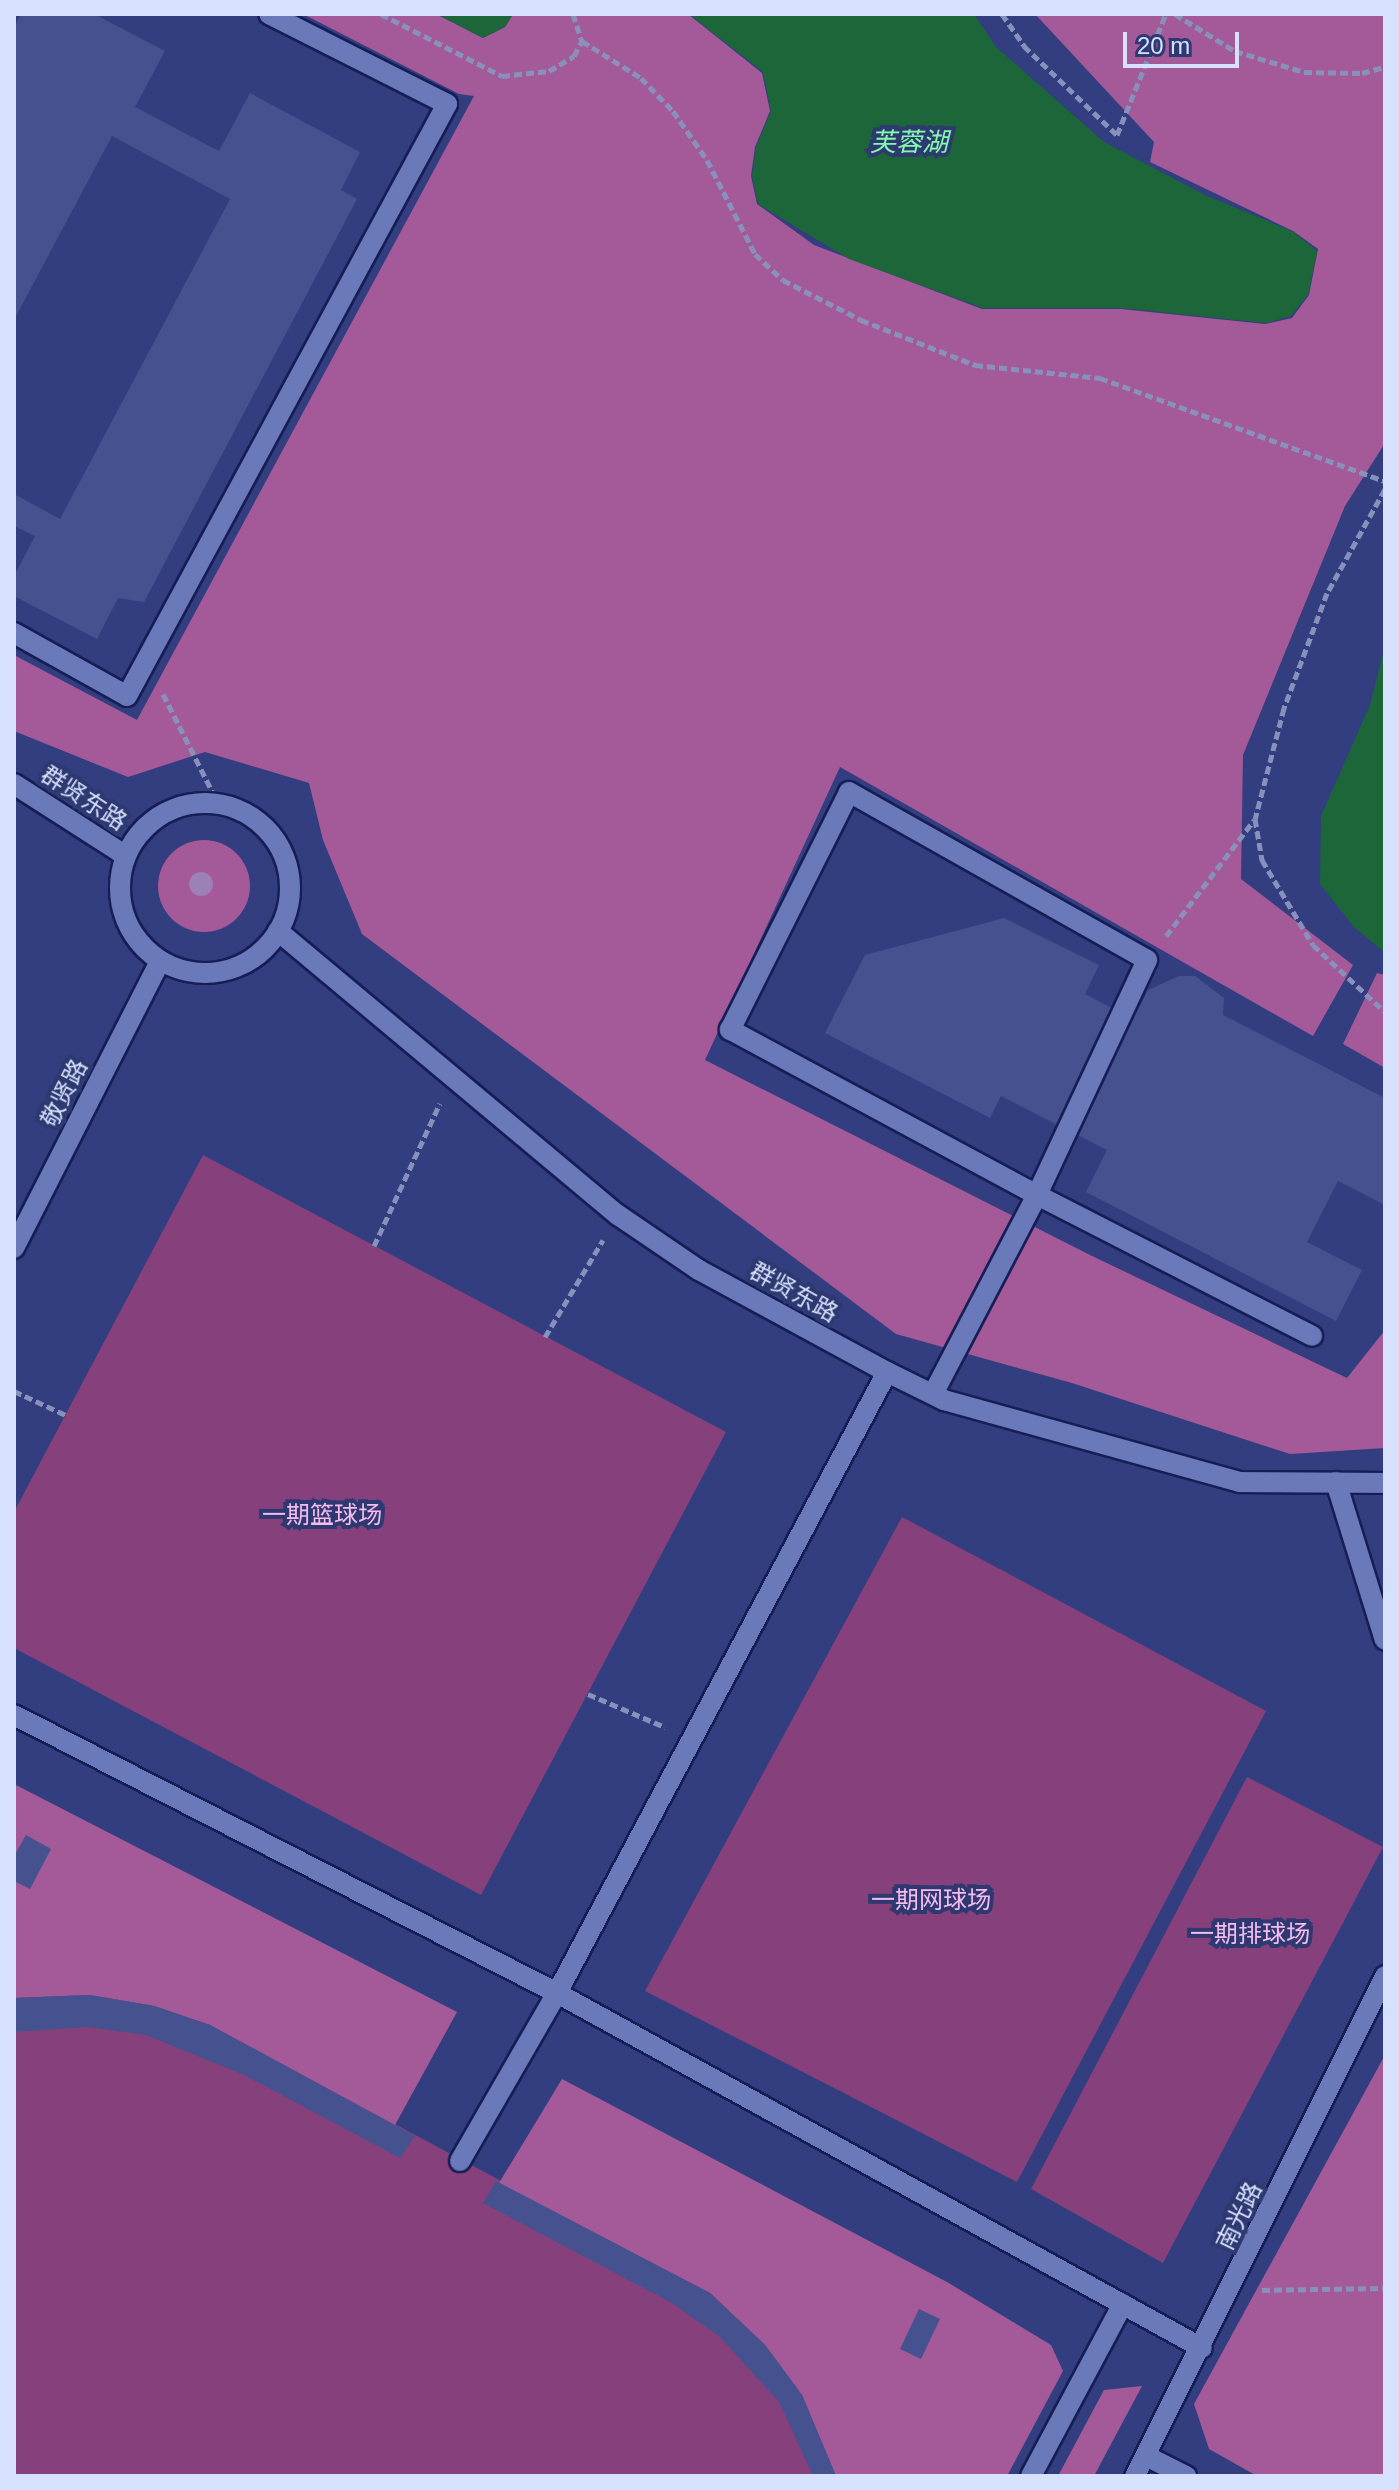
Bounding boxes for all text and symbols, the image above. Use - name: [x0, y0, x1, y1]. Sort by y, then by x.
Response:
- scale bar: [1127, 16, 1243, 66]
- text: 20 m: [1137, 32, 1190, 59]
- water label: 芙蓉湖: [870, 127, 948, 159]
- street label: 群贤东路: [36, 760, 132, 836]
- street label: 敬贤路: [35, 1054, 93, 1132]
- street label: 群贤东路: [745, 1256, 843, 1328]
- park label: 一期篮球场: [262, 1501, 382, 1529]
- park label: 一期网球场: [871, 1886, 991, 1914]
- park label: 一期排球场: [1190, 1920, 1310, 1948]
- street label: 南光路: [1210, 2177, 1268, 2255]

